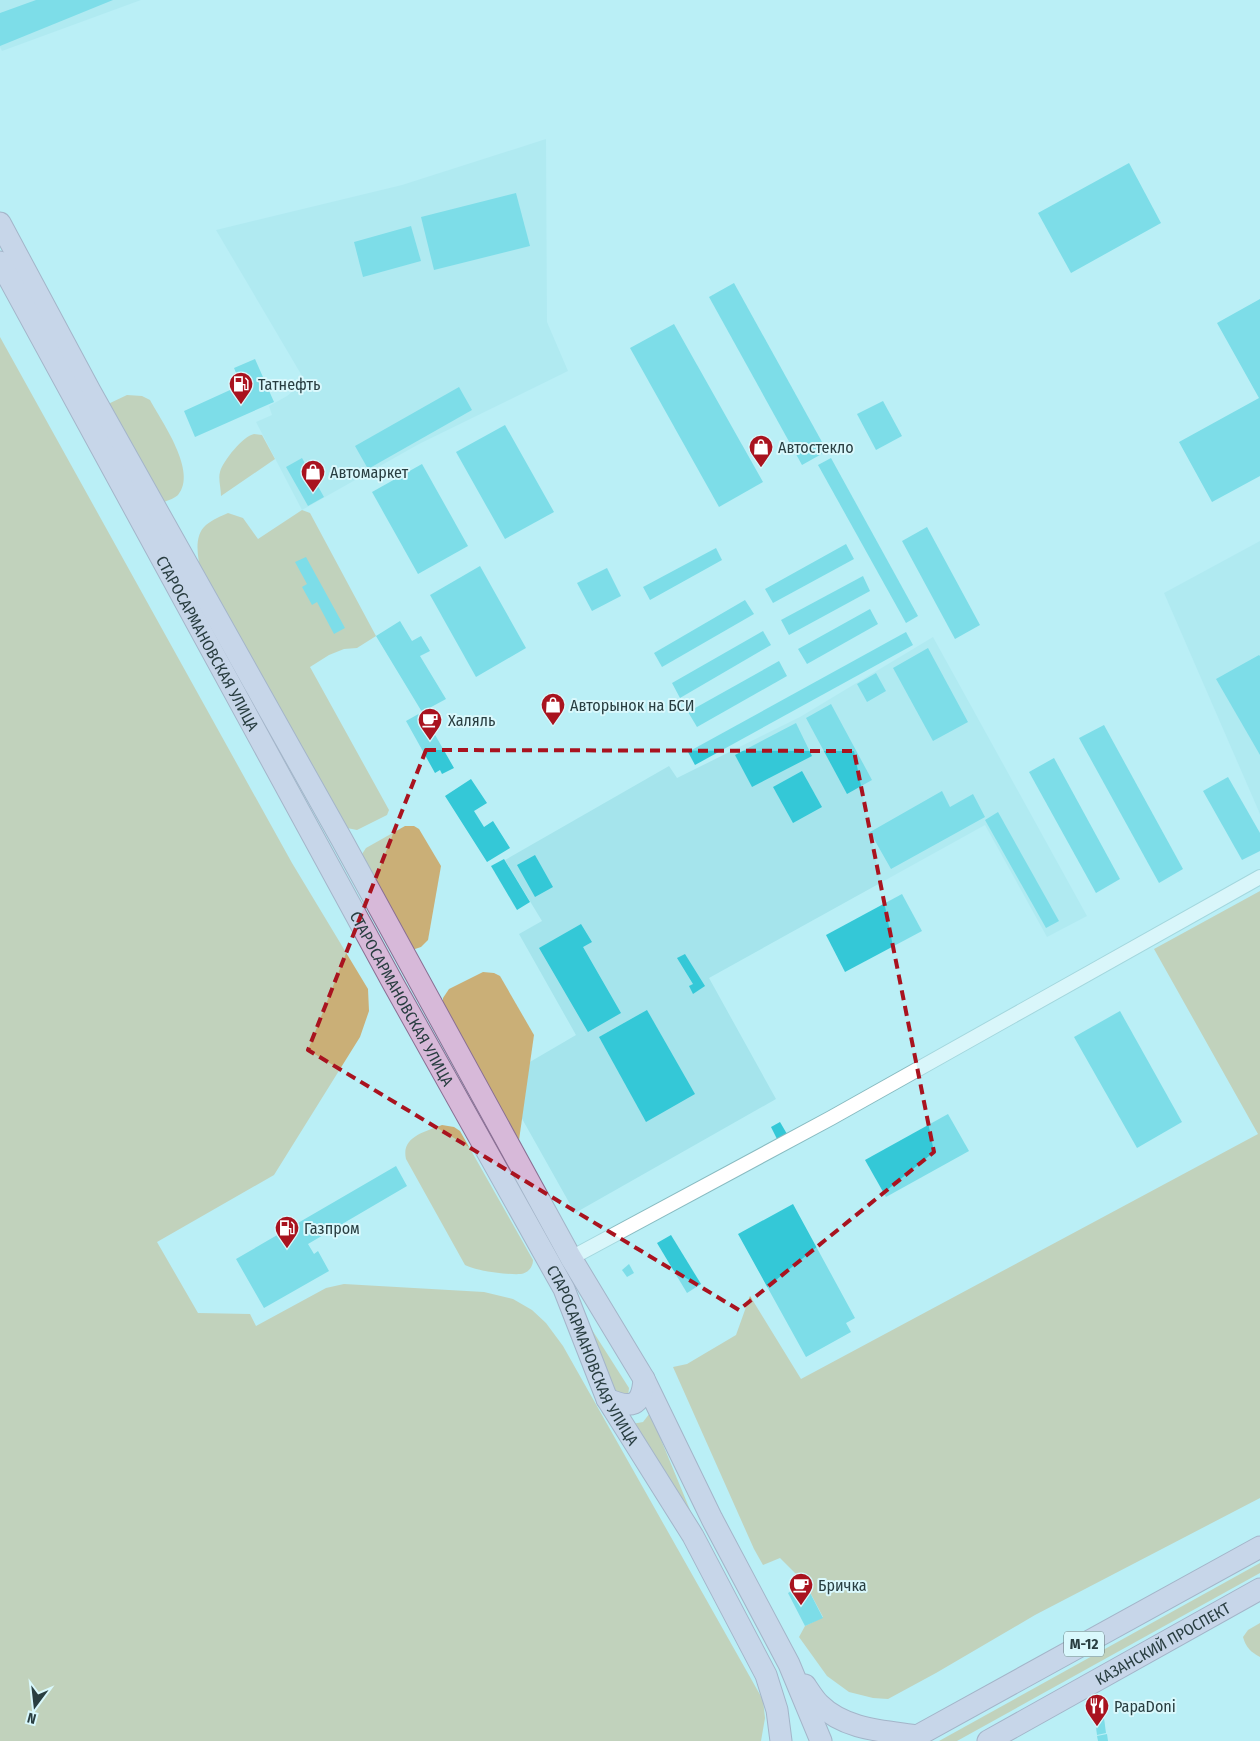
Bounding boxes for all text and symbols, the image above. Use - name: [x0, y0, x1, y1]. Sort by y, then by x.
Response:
- fuel station icon: Татнефть: [228, 371, 254, 405]
- place label: Татнефть: [258, 375, 320, 394]
- shop icon: Автостекло: [748, 434, 774, 468]
- place label: Автостекло: [778, 438, 854, 457]
- shop icon: Автомаркет: [300, 459, 326, 493]
- place label: Автомаркет: [330, 463, 409, 482]
- street label: СТАРОСАРМАНОВСКАЯ УЛИЦА: [152, 552, 263, 734]
- shop icon: Авторынок на БСИ: [540, 692, 566, 726]
- place label: Авторынок на БСИ: [570, 696, 694, 715]
- cafe icon: Халяль: [417, 707, 443, 741]
- place label: Халяль: [448, 711, 495, 730]
- street label: СТАРОСАРМАНОВСКАЯ УЛИЦА: [346, 908, 458, 1090]
- fuel station icon: Газпром: [274, 1215, 300, 1249]
- place label: Газпром: [304, 1219, 360, 1238]
- street label: СТАРОСАРМАНОВСКАЯ УЛИЦА: [543, 1262, 643, 1449]
- cafe icon: Бричка: [788, 1572, 814, 1606]
- place label: Бричка: [818, 1576, 867, 1595]
- street label: КАЗАНСКИЙ ПРОСПЕКТ: [1092, 1598, 1234, 1689]
- road number: М-12: [1064, 1632, 1104, 1656]
- north arrow: [10, 1681, 60, 1731]
- restaurant icon: PapaDoni: [1084, 1693, 1110, 1727]
- place label: PapaDoni: [1114, 1697, 1176, 1716]
- text: N: [26, 1709, 38, 1727]

